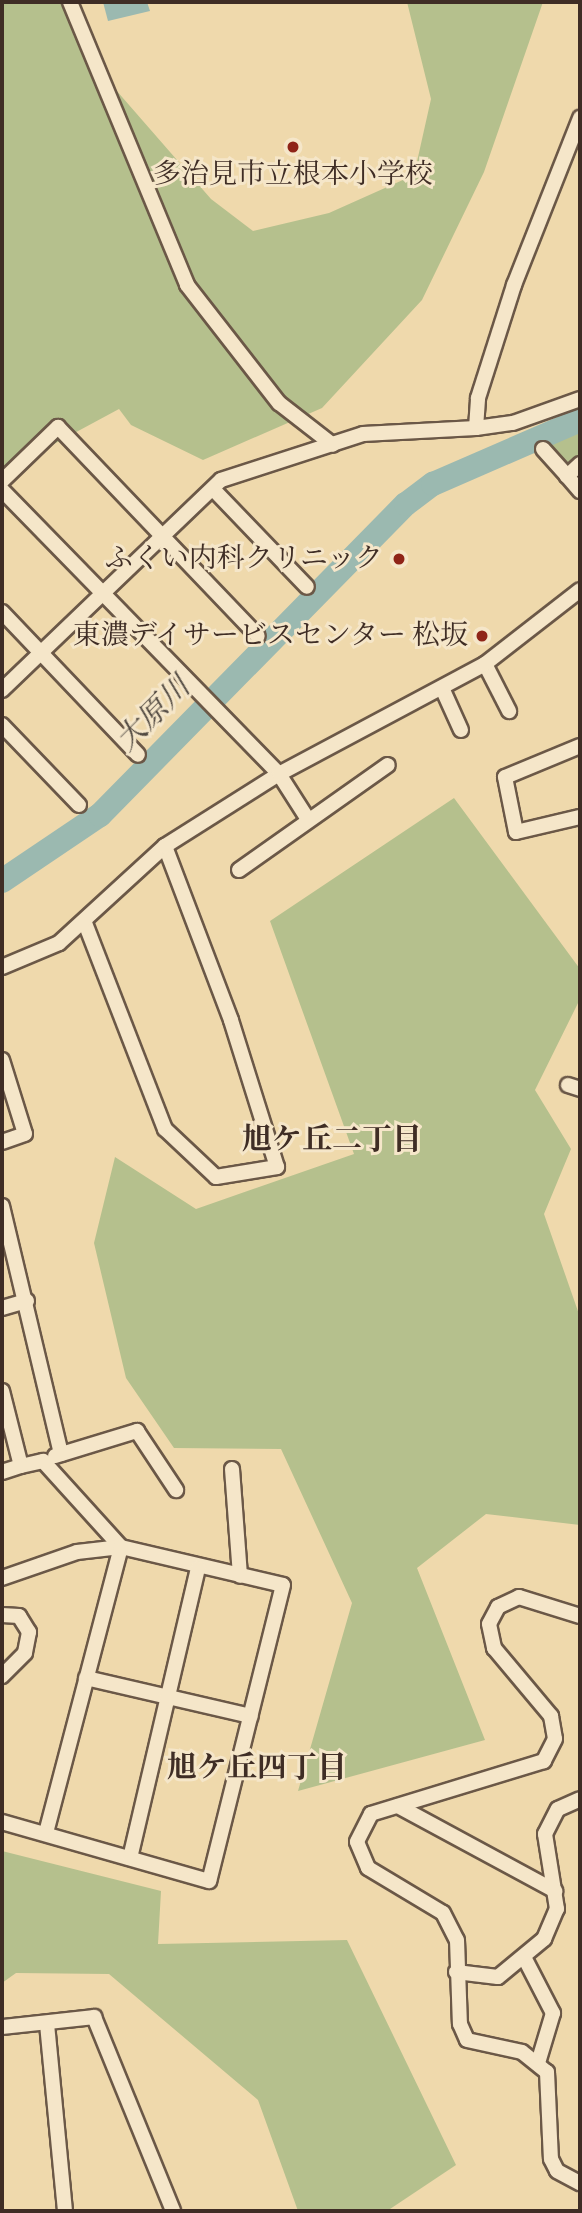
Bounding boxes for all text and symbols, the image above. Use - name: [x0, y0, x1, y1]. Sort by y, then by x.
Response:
- marker: 多治見市立根本小学校: [285, 139, 301, 155]
- place label: 多治見市立根本小学校: [153, 158, 433, 192]
- place label: ふくい内科クリニック: [103, 542, 383, 576]
- marker: ふくい内科クリニック: [389, 549, 409, 569]
- place label: 東濃デイサービスセンター 松坂: [70, 619, 468, 653]
- marker: 東濃デイサービスセンター 松坂: [474, 628, 490, 644]
- water label: 大原川: [109, 670, 199, 760]
- district label: 旭ケ丘二丁目: [242, 1123, 422, 1159]
- district label: 旭ケ丘四丁目: [167, 1751, 347, 1787]

